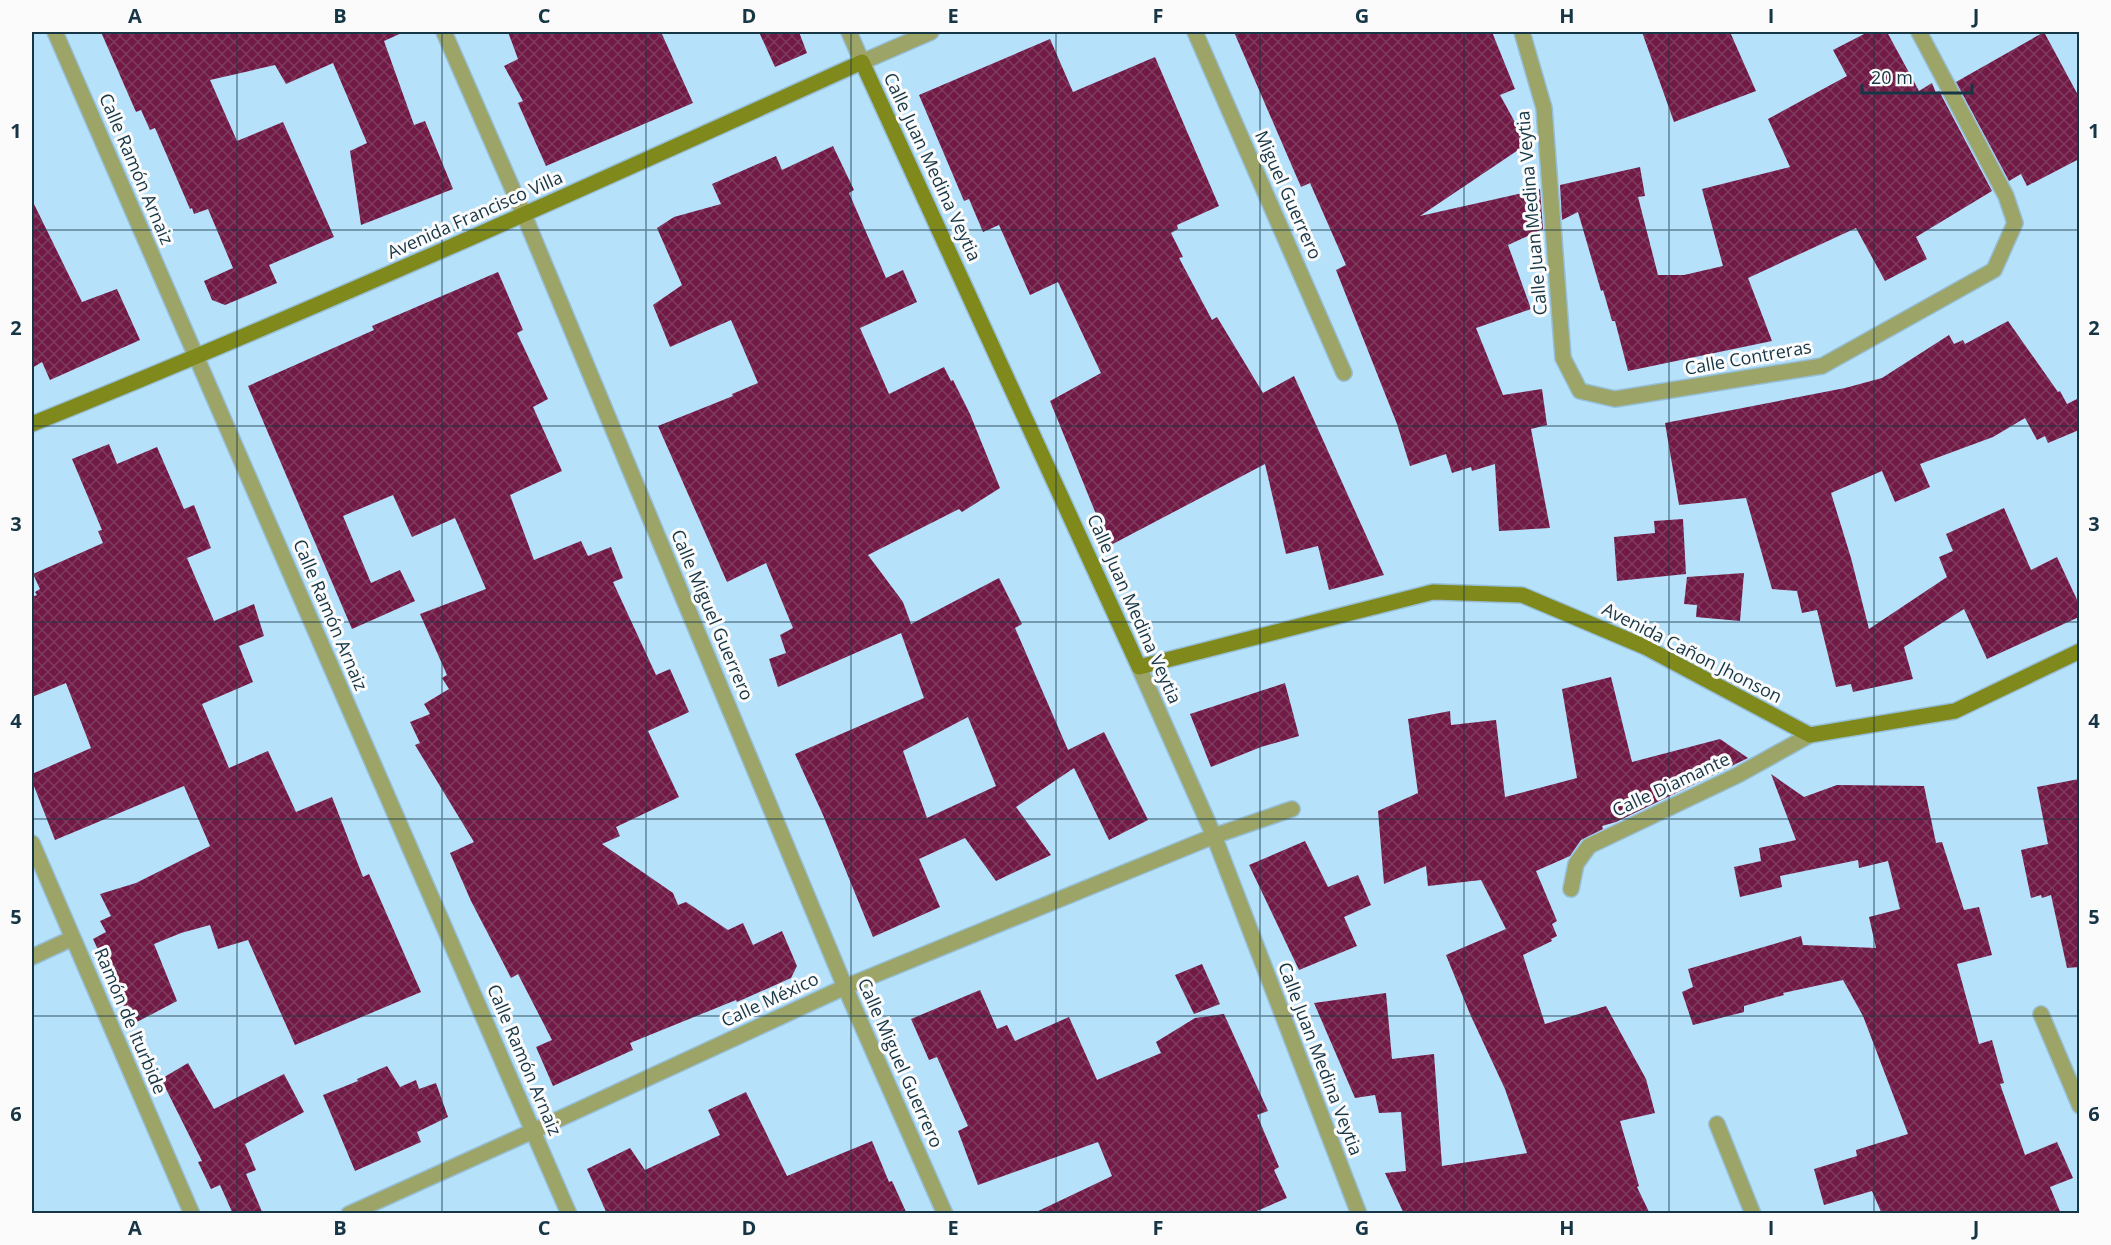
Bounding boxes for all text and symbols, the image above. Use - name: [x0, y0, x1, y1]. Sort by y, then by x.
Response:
- text: A: [128, 2, 142, 29]
- text: B: [333, 2, 347, 29]
- text: C: [538, 2, 551, 29]
- text: D: [742, 2, 756, 29]
- text: E: [947, 2, 959, 29]
- text: F: [1153, 2, 1163, 29]
- text: G: [1355, 2, 1369, 29]
- text: H: [1559, 2, 1575, 29]
- text: I: [1768, 2, 1774, 29]
- text: J: [1971, 2, 1979, 29]
- scale bar: [1862, 57, 1972, 95]
- text: 20 m: [1871, 65, 1913, 89]
- street label: Calle Juan Medina Veytia: [879, 69, 987, 265]
- street label: Calle Ramón Arnaiz: [94, 89, 180, 248]
- street label: Calle Juan Medina Veytia: [1510, 110, 1552, 316]
- text: 1: [10, 117, 22, 144]
- text: 1: [2088, 117, 2100, 144]
- street label: Miguel Guerrero: [1250, 127, 1328, 263]
- street label: Avenida Francisco Villa: [383, 165, 566, 264]
- text: 2: [10, 314, 22, 341]
- text: 2: [2088, 314, 2100, 341]
- street label: Calle Contreras: [1683, 334, 1813, 380]
- text: 3: [10, 510, 22, 537]
- street label: Calle Juan Medina Veytia: [1082, 510, 1188, 707]
- text: 3: [2088, 510, 2100, 537]
- street label: Calle Miguel Guerrero: [666, 526, 760, 704]
- street label: Calle Ramón Arnaiz: [288, 535, 374, 694]
- street label: Avenida Cañon Jhonson: [1598, 596, 1787, 708]
- text: 4: [10, 707, 22, 734]
- text: 4: [2088, 707, 2100, 734]
- street label: Calle Diamante: [1608, 746, 1733, 822]
- text: 5: [10, 903, 22, 930]
- text: 5: [2088, 903, 2100, 930]
- street label: Ramón de Iturbide: [89, 944, 173, 1097]
- street label: Calle Juan Medina Veytia: [1273, 959, 1369, 1159]
- street label: Calle México: [717, 966, 822, 1032]
- street label: Calle Miguel Guerrero: [853, 974, 949, 1151]
- street label: Calle Ramón Arnaiz: [482, 980, 568, 1139]
- text: 6: [10, 1100, 22, 1127]
- text: 6: [2088, 1100, 2100, 1127]
- text: A: [128, 1214, 142, 1241]
- text: B: [333, 1214, 347, 1241]
- text: C: [538, 1214, 551, 1241]
- text: D: [742, 1214, 756, 1241]
- text: E: [947, 1214, 959, 1241]
- text: F: [1153, 1214, 1163, 1241]
- text: G: [1355, 1214, 1369, 1241]
- text: H: [1559, 1214, 1575, 1241]
- text: I: [1768, 1214, 1774, 1241]
- text: J: [1971, 1214, 1979, 1241]

